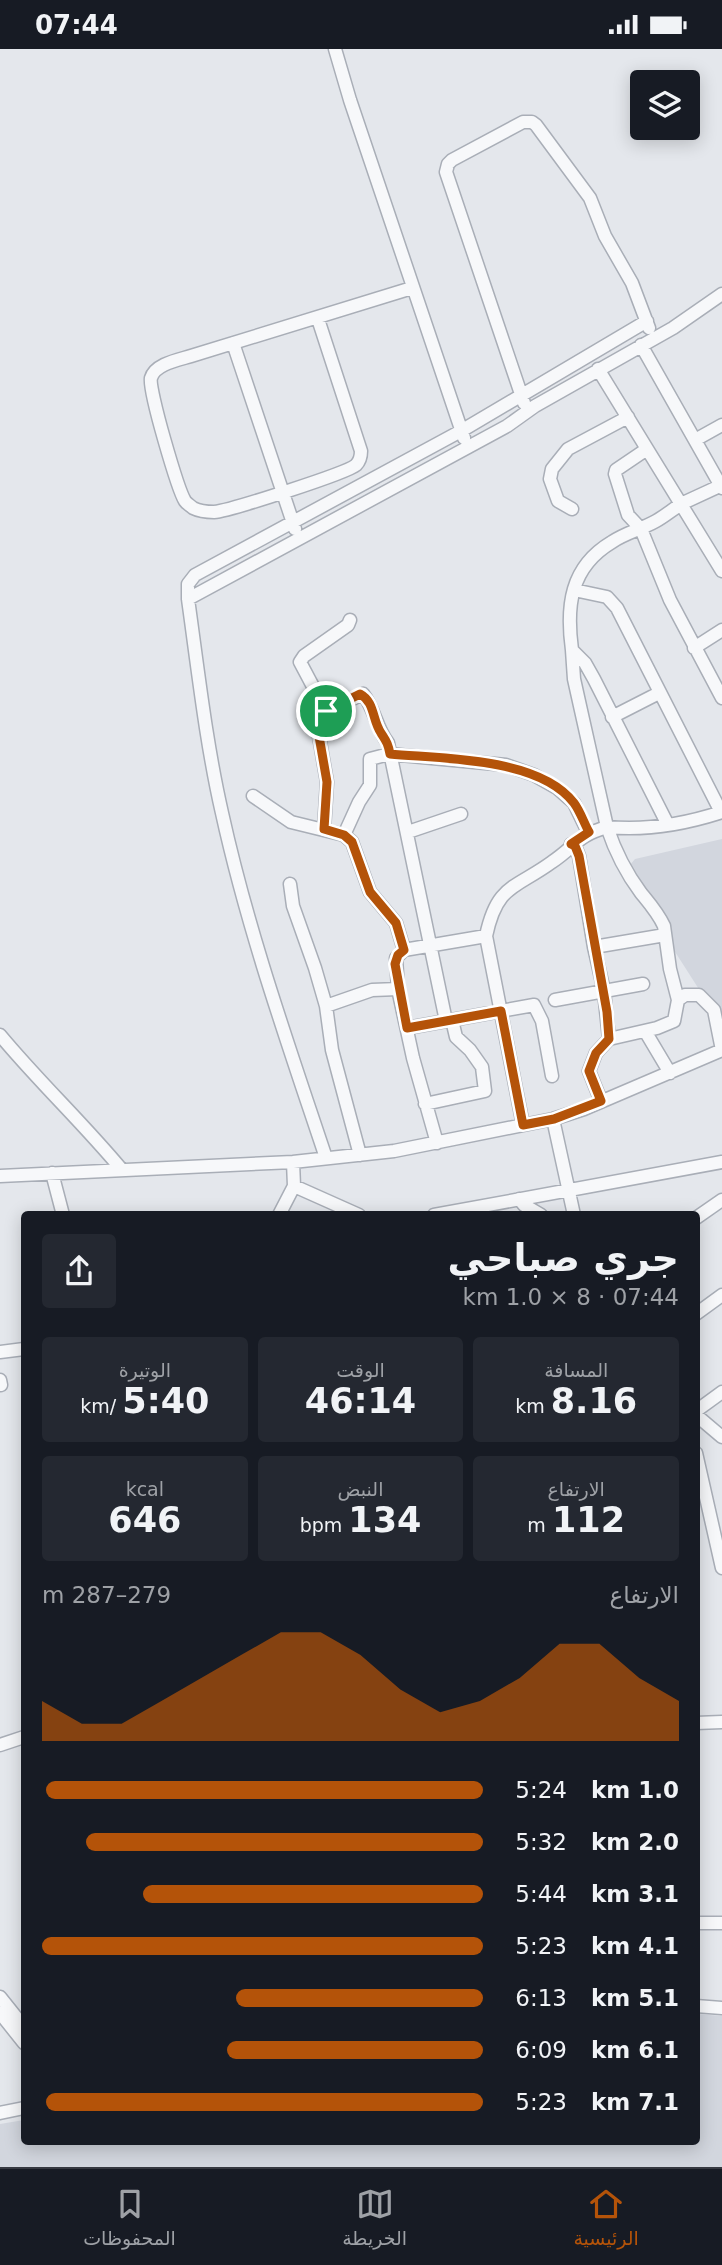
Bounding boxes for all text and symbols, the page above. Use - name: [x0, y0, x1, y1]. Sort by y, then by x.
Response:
- text: 07:44: [35, 10, 118, 40]
- map controls: [630, 70, 700, 140]
- button: layers: [630, 70, 700, 140]
- pin: [296, 681, 356, 741]
- icon: arrive: [307, 692, 345, 730]
- button: share: [42, 1234, 116, 1308]
- text: جري صباحي: [448, 1236, 679, 1280]
- text: 07:44 · 8 × 1.0 km: [463, 1284, 679, 1310]
- text: الوتيرة: [119, 1359, 171, 1381]
- text: الوقت: [336, 1359, 385, 1381]
- text: المسافة: [544, 1359, 608, 1381]
- text: 5:40: [122, 1381, 209, 1421]
- text: 46:14: [305, 1381, 416, 1421]
- text: 8.16: [551, 1381, 637, 1421]
- text: /km: [80, 1395, 122, 1417]
- text: km: [515, 1395, 551, 1417]
- text: kcal: [126, 1478, 164, 1500]
- text: النبض: [338, 1478, 383, 1500]
- text: الارتفاع: [548, 1478, 605, 1500]
- text: 646: [108, 1500, 181, 1540]
- text: 134: [348, 1500, 421, 1540]
- text: 112: [552, 1500, 625, 1540]
- text: bpm: [300, 1514, 348, 1536]
- text: m: [527, 1514, 552, 1536]
- text: 279–287 m: [42, 1582, 171, 1608]
- text: الارتفاع: [610, 1582, 679, 1608]
- text: 5:24: [515, 1777, 567, 1803]
- text: 1.0 km: [591, 1777, 679, 1803]
- text: 5:32: [515, 1829, 567, 1855]
- text: 2.0 km: [591, 1829, 679, 1855]
- text: 5:44: [515, 1881, 567, 1907]
- text: 3.1 km: [591, 1881, 679, 1907]
- text: 5:23: [515, 1933, 567, 1959]
- text: 4.1 km: [591, 1933, 679, 1959]
- text: 6:13: [515, 1985, 567, 2011]
- text: 5.1 km: [591, 1985, 679, 2011]
- text: 6:09: [515, 2037, 567, 2063]
- text: 6.1 km: [591, 2037, 679, 2063]
- text: 5:23: [515, 2089, 567, 2115]
- text: 7.1 km: [591, 2089, 679, 2115]
- tab: المحفوظات: [83, 2185, 176, 2249]
- tab: الخريطة: [342, 2185, 407, 2249]
- tab: الرئيسية: [573, 2185, 639, 2249]

